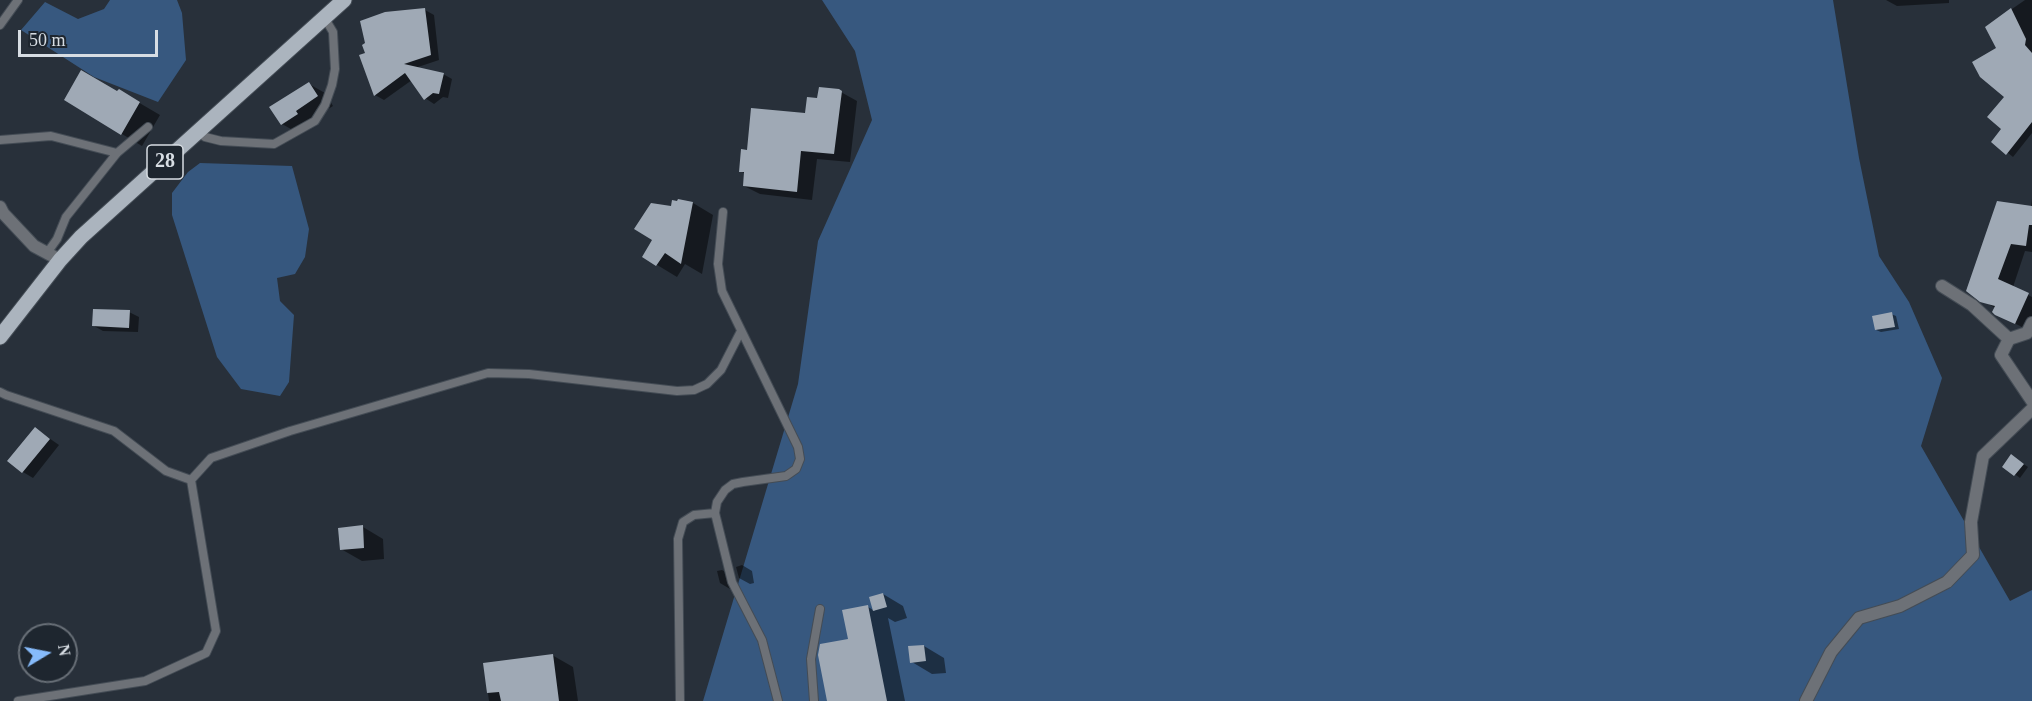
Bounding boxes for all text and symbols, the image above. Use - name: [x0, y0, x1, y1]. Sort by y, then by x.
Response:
- scale bar: [21, 18, 160, 56]
- text: 50 m: [29, 30, 66, 50]
- road number: 28: [147, 145, 183, 179]
- north arrow: [18, 623, 78, 683]
- text: N: [55, 643, 74, 657]

